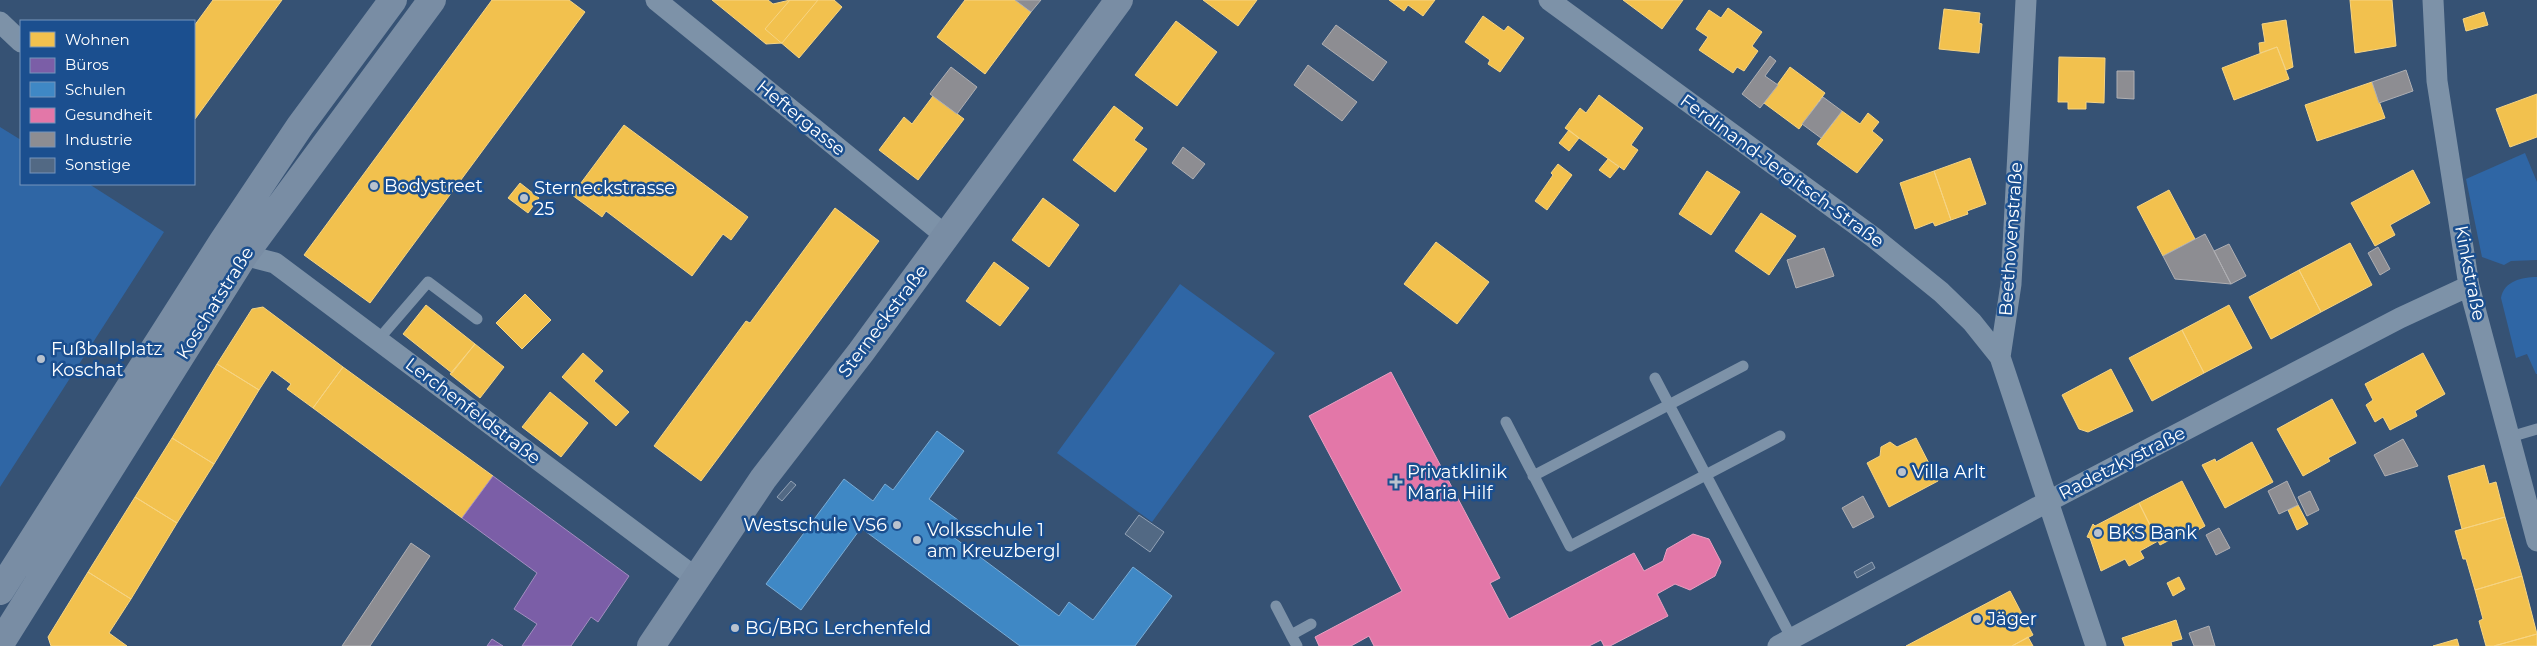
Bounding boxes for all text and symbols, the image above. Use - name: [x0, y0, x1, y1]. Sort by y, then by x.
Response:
- legend: [20, 20, 195, 185]
- text: Wohnen: [65, 30, 130, 49]
- text: Büros: [65, 55, 109, 74]
- street label: Heftergasse: [752, 76, 850, 161]
- text: Schulen: [65, 80, 126, 99]
- street label: Ferdinand-Jergitsch-Straße: [1676, 90, 1888, 252]
- text: Gesundheit: [65, 105, 153, 124]
- text: Industrie: [65, 130, 132, 149]
- text: Sonstige: [65, 155, 131, 174]
- street label: Beethovenstraße: [1995, 161, 2027, 317]
- place label: Bodystreet: [384, 175, 483, 197]
- place label: Sterneckstrasse 25: [534, 177, 675, 220]
- marker: Bodystreet: [368, 180, 380, 192]
- marker: Sterneckstrasse 25: [518, 192, 530, 204]
- street label: Kinkstraße: [2450, 224, 2490, 323]
- street label: Koschatstraße: [172, 243, 258, 363]
- street label: Sterneckstraße: [833, 260, 933, 382]
- place label: Fußballplatz Koschat: [51, 338, 163, 381]
- marker: Fußballplatz Koschat: [35, 353, 47, 365]
- street label: Lerchenfeldstraße: [401, 353, 545, 469]
- street label: Radetzkystraße: [2055, 422, 2189, 504]
- place label: Privatklinik Maria Hilf: [1407, 461, 1507, 504]
- place label: Villa Arlt: [1912, 461, 1986, 483]
- marker: Villa Arlt: [1896, 466, 1908, 478]
- marker: Privatklinik Maria Hilf: [1389, 475, 1403, 489]
- place label: Westschule VS6: [743, 514, 887, 536]
- marker: Westschule VS6: [891, 519, 903, 531]
- place label: Volksschule 1 am Kreuzbergl: [927, 519, 1060, 562]
- place label: BKS Bank: [2108, 522, 2197, 544]
- marker: BKS Bank: [2092, 527, 2104, 539]
- marker: Volksschule 1 am Kreuzbergl: [911, 534, 923, 546]
- place label: Jäger: [1986, 608, 2037, 630]
- marker: Jäger: [1971, 613, 1983, 625]
- place label: BG/BRG Lerchenfeld: [745, 617, 931, 639]
- marker: BG/BRG Lerchenfeld: [729, 622, 741, 634]

